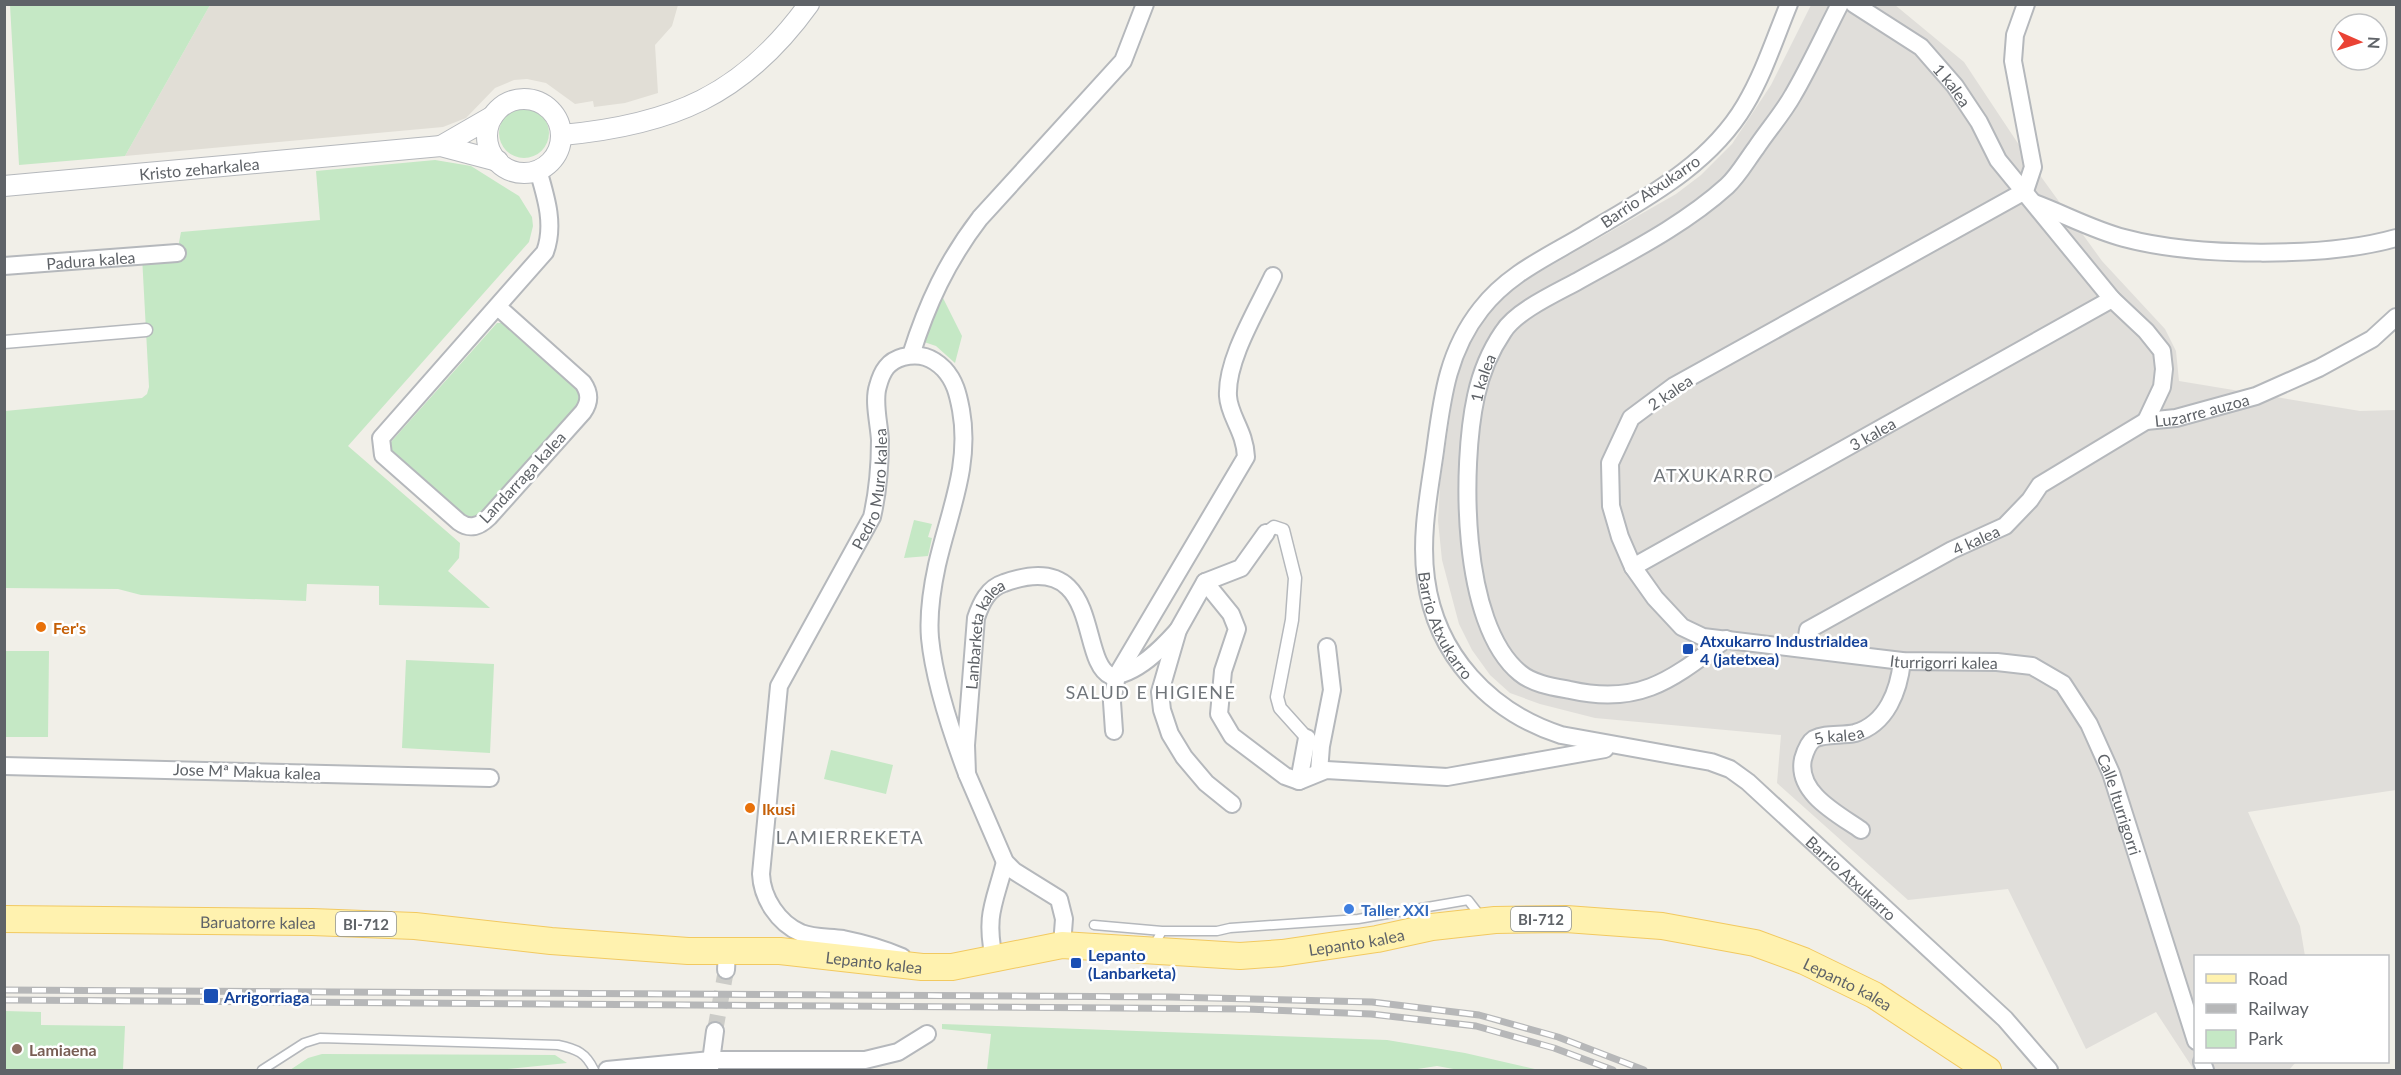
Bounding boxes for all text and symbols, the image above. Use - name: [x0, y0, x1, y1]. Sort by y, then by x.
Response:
- north arrow: [2329, 12, 2389, 72]
- text: N: [2365, 36, 2384, 49]
- street label: 1 kalea: [1930, 59, 1975, 110]
- street label: Barrio Atxukarro: [1597, 151, 1703, 231]
- street label: Kristo zeharkalea: [138, 153, 260, 183]
- street label: Padura kalea: [46, 247, 136, 272]
- street label: 1 kalea: [1466, 351, 1499, 404]
- street label: 2 kalea: [1644, 370, 1696, 414]
- street label: Luzarre auzoa: [2154, 389, 2251, 430]
- street label: 3 kalea: [1846, 413, 1898, 454]
- street label: Landarraga kalea: [475, 427, 569, 527]
- street label: Pedro Muro kalea: [847, 428, 890, 552]
- district label: ATXUKARRO: [1654, 464, 1774, 486]
- street label: 4 kalea: [1949, 520, 2002, 558]
- street label: Barrio Atxukarro: [1416, 571, 1477, 682]
- street label: Lanbarketa kalea: [961, 574, 1008, 690]
- place label: Fer's: [53, 618, 86, 637]
- marker: Fer's: [34, 620, 48, 634]
- place label: Atxukarro Industrialdea 4 (jatetxea): [1699, 631, 1868, 668]
- marker: Atxukarro Industrialdea 4 (jatetxea): [1681, 642, 1695, 656]
- street label: Iturrigorri kalea: [1889, 650, 1998, 672]
- district label: SALUD E HIGIENE: [1065, 681, 1237, 703]
- street label: 5 kalea: [1811, 721, 1866, 748]
- street label: Calle Iturrigorri: [2094, 750, 2146, 857]
- street label: Jose Mª Makua kalea: [173, 759, 321, 783]
- place label: Ikusi: [762, 799, 795, 818]
- marker: Ikusi: [743, 801, 757, 815]
- district label: LAMIERREKETA: [776, 826, 924, 848]
- street label: Barrio Atxukarro: [1803, 831, 1901, 924]
- place label: Taller XXI: [1361, 900, 1429, 919]
- marker: Taller XXI: [1342, 902, 1356, 916]
- road number: BI-712: [1511, 907, 1571, 931]
- street label: Baruatorre kalea: [200, 911, 316, 932]
- road number: BI-712: [336, 912, 396, 936]
- street label: Lepanto kalea: [1307, 924, 1406, 959]
- place label: Lepanto (Lanbarketa): [1088, 945, 1176, 982]
- street label: Lepanto kalea: [825, 947, 923, 976]
- street label: Lepanto kalea: [1801, 953, 1896, 1014]
- legend: [2194, 955, 2389, 1063]
- marker: Lepanto (Lanbarketa): [1069, 956, 1083, 970]
- text: Road: [2248, 967, 2288, 989]
- marker: Arrigorriaga: [202, 987, 220, 1005]
- place label: Arrigorriaga: [223, 987, 309, 1006]
- text: Railway: [2248, 997, 2309, 1019]
- text: Park: [2248, 1027, 2284, 1049]
- place label: Lamiaena: [29, 1040, 97, 1059]
- marker: Lamiaena: [10, 1042, 24, 1056]

